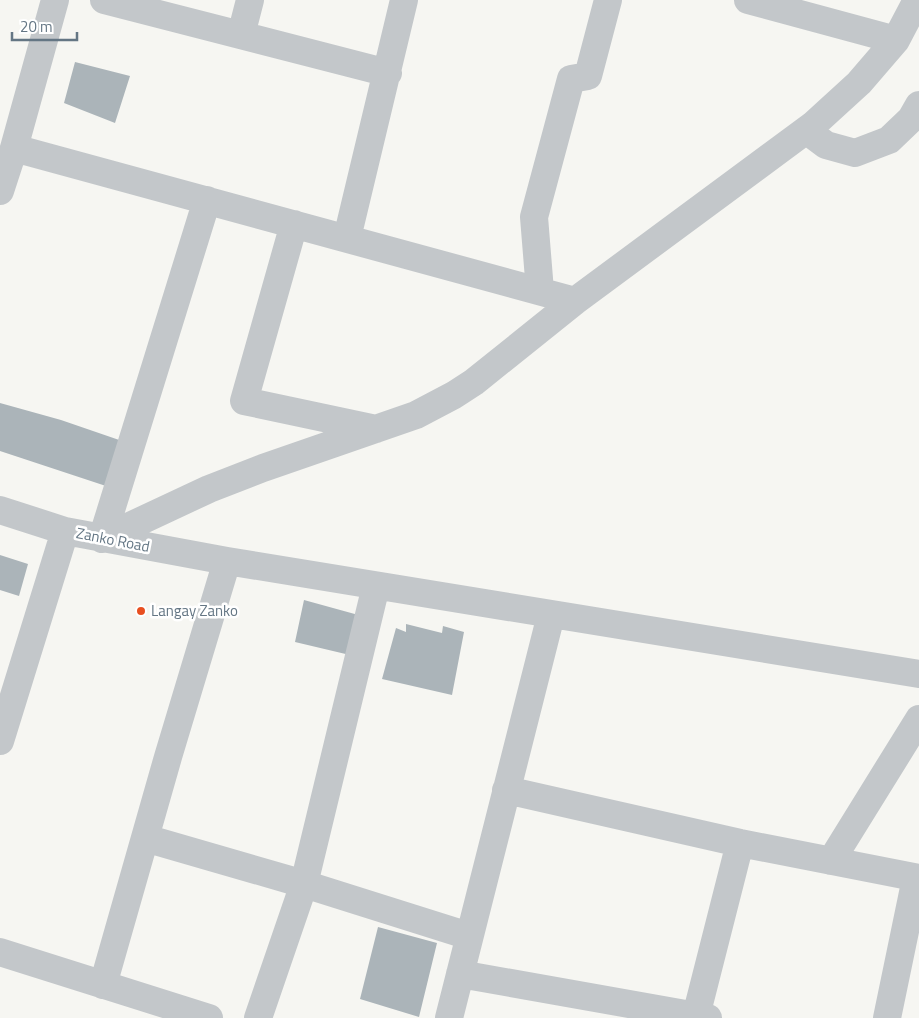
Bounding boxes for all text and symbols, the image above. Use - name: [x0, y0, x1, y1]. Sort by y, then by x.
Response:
- scale bar: [12, 10, 78, 42]
- text: 20 m: [20, 15, 53, 38]
- street label: Zanko Road: [74, 521, 152, 558]
- place label: Langay Zanko: [151, 599, 238, 622]
- marker: Langay Zanko: [135, 605, 147, 617]

